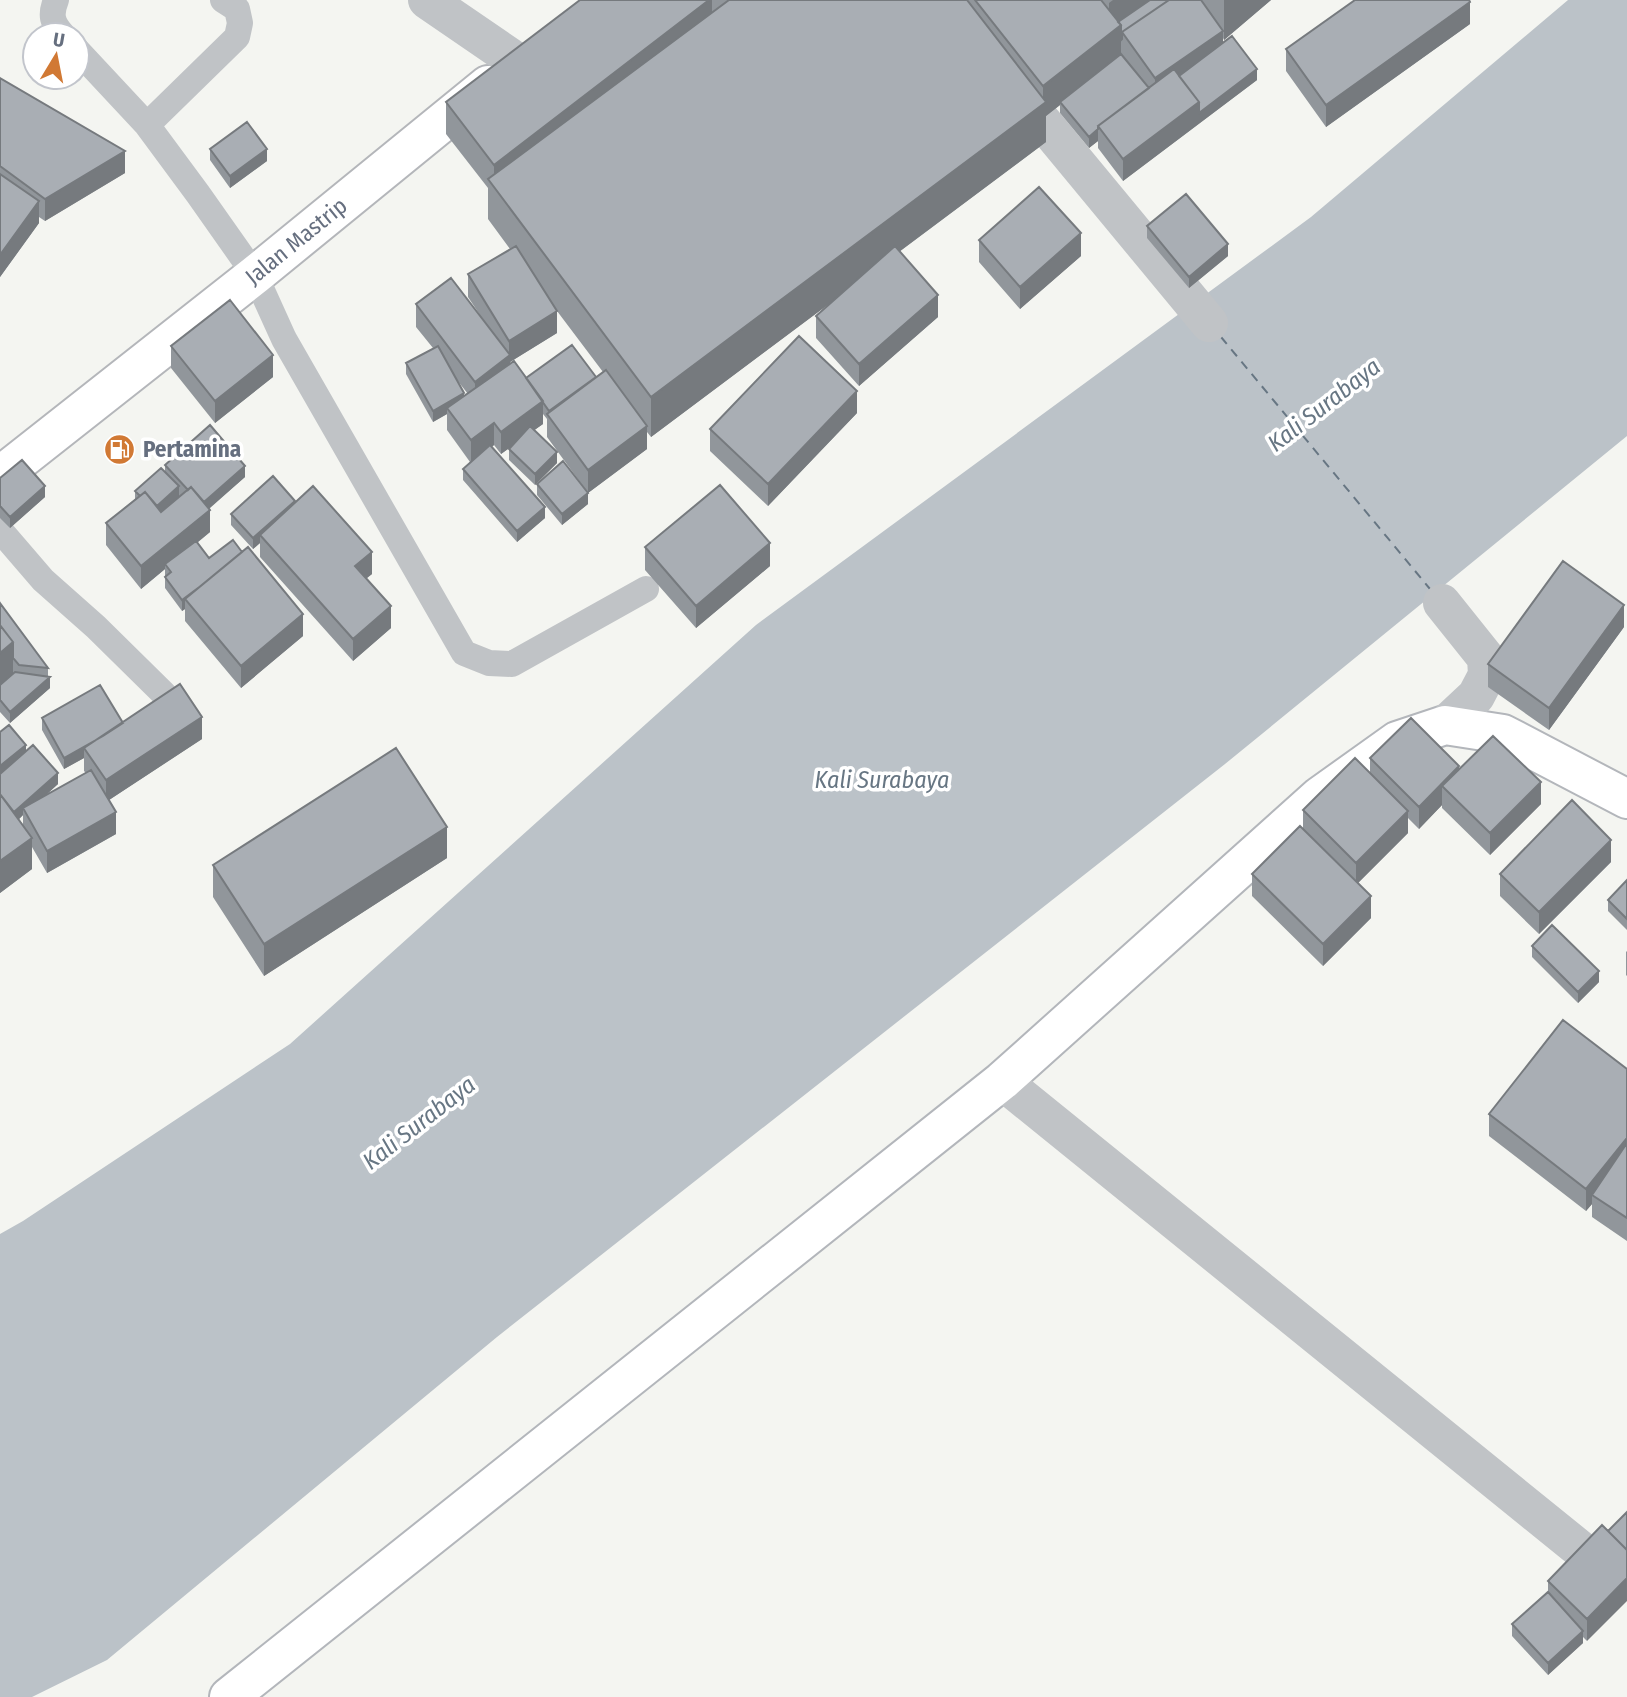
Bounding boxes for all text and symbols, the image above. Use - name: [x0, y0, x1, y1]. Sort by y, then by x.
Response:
- north arrow: [21, 21, 91, 91]
- text: U: [51, 27, 66, 52]
- street label: Jalan Mastrip: [239, 191, 353, 291]
- water label: Kali Surabaya: [1262, 352, 1386, 458]
- fuel station icon: Pertamina: [103, 432, 137, 466]
- place label: Pertamina: [143, 435, 241, 463]
- water label: Kali Surabaya: [815, 766, 950, 794]
- water label: Kali Surabaya: [357, 1070, 481, 1176]

